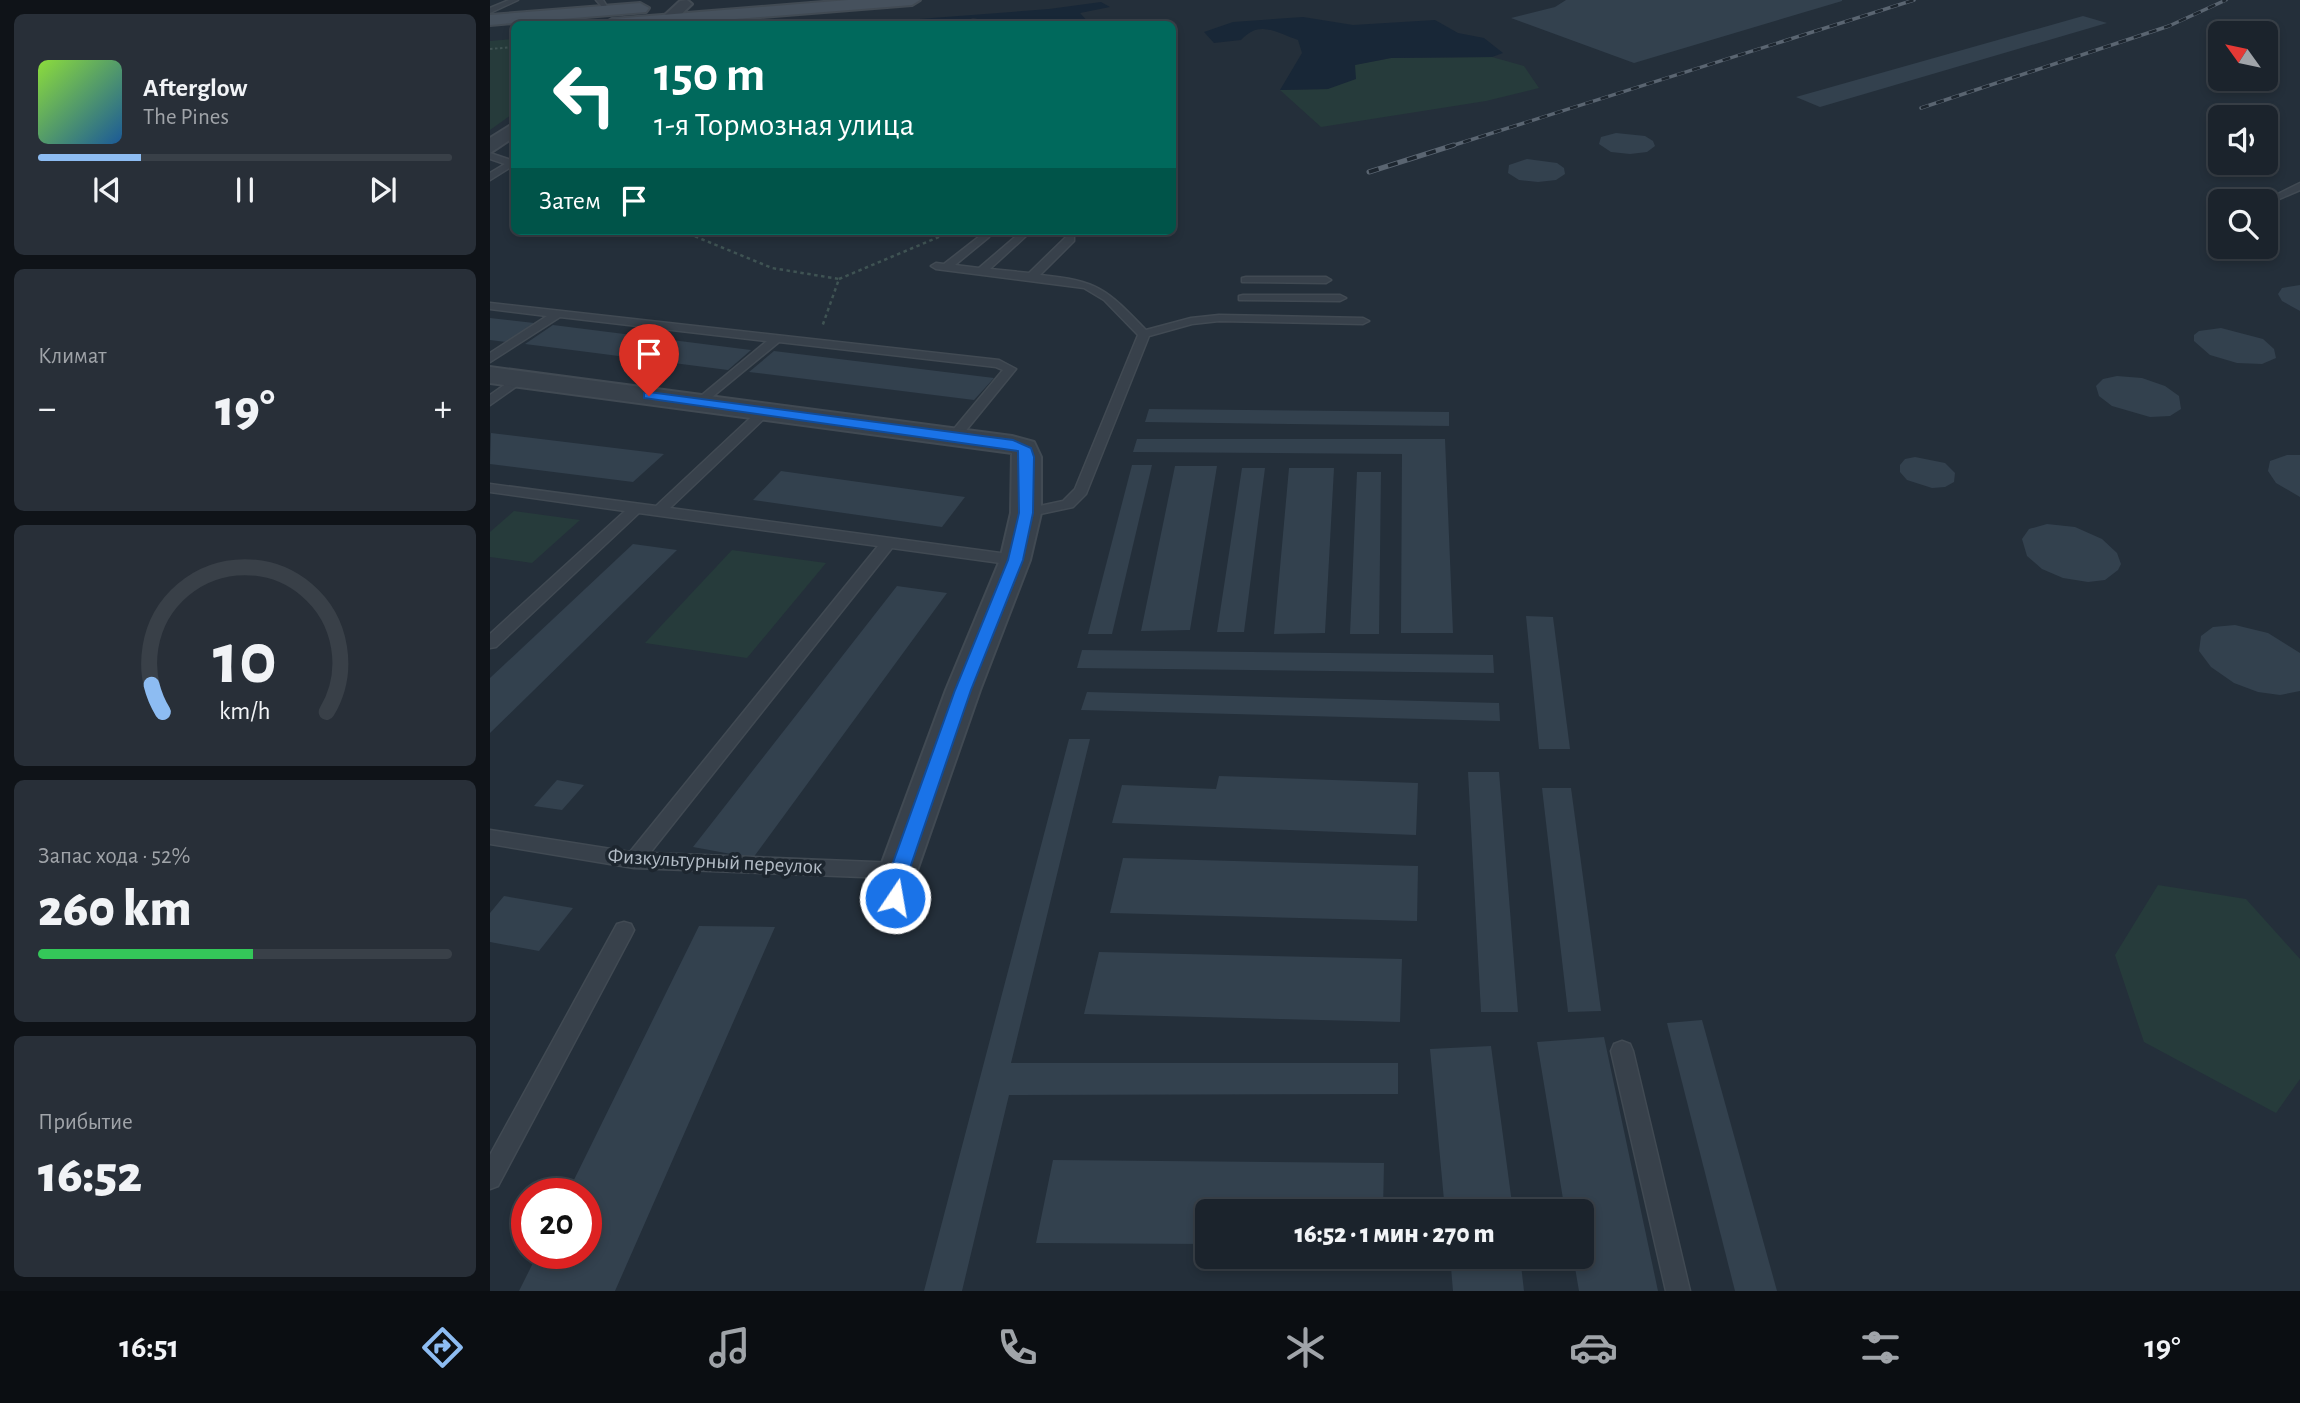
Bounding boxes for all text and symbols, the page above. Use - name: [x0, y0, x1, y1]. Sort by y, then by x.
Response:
- north arrow: [2208, 21, 2278, 91]
- map controls: [2208, 21, 2278, 259]
- icon: left: [539, 49, 630, 140]
- text: 150 m: [654, 51, 765, 100]
- text: Afterglow: [143, 75, 247, 101]
- button: sound: [2208, 105, 2278, 175]
- text: The Pines: [143, 106, 229, 129]
- text: 1-я Тормозная улица: [654, 109, 914, 141]
- icon: previous: [88, 171, 126, 209]
- icon: pause: [226, 171, 264, 209]
- icon: next: [364, 171, 402, 209]
- icon: arrive: [615, 182, 653, 220]
- text: Затем: [539, 188, 601, 214]
- button: search: [2208, 189, 2278, 259]
- pin: [619, 324, 679, 396]
- icon: arrive: [630, 335, 668, 373]
- text: Климат: [38, 345, 107, 368]
- text: 19°: [215, 383, 275, 435]
- text: −: [38, 390, 56, 428]
- text: +: [434, 390, 452, 428]
- text: 10: [213, 624, 277, 697]
- text: km/h: [219, 698, 271, 723]
- text: Запас хода · 52%: [38, 845, 190, 868]
- street label: Физкультурный переулок: [607, 845, 823, 878]
- position arrow: [858, 861, 932, 935]
- text: 260 km: [38, 883, 192, 935]
- text: Прибытие: [38, 1111, 133, 1134]
- text: 16:52: [38, 1149, 142, 1201]
- speed limit sign: 20: [511, 1178, 602, 1269]
- text: 16:52 · 1 мин · 270 m: [1294, 1221, 1495, 1247]
- icon: directions: [418, 1323, 467, 1372]
- icon: music: [705, 1323, 754, 1372]
- icon: phone: [993, 1323, 1042, 1372]
- icon: climate: [1281, 1323, 1330, 1372]
- icon: car: [1569, 1323, 1618, 1372]
- icon: filters: [1856, 1323, 1905, 1372]
- text: 16:51: [119, 1331, 179, 1363]
- text: 19°: [2144, 1331, 2181, 1363]

